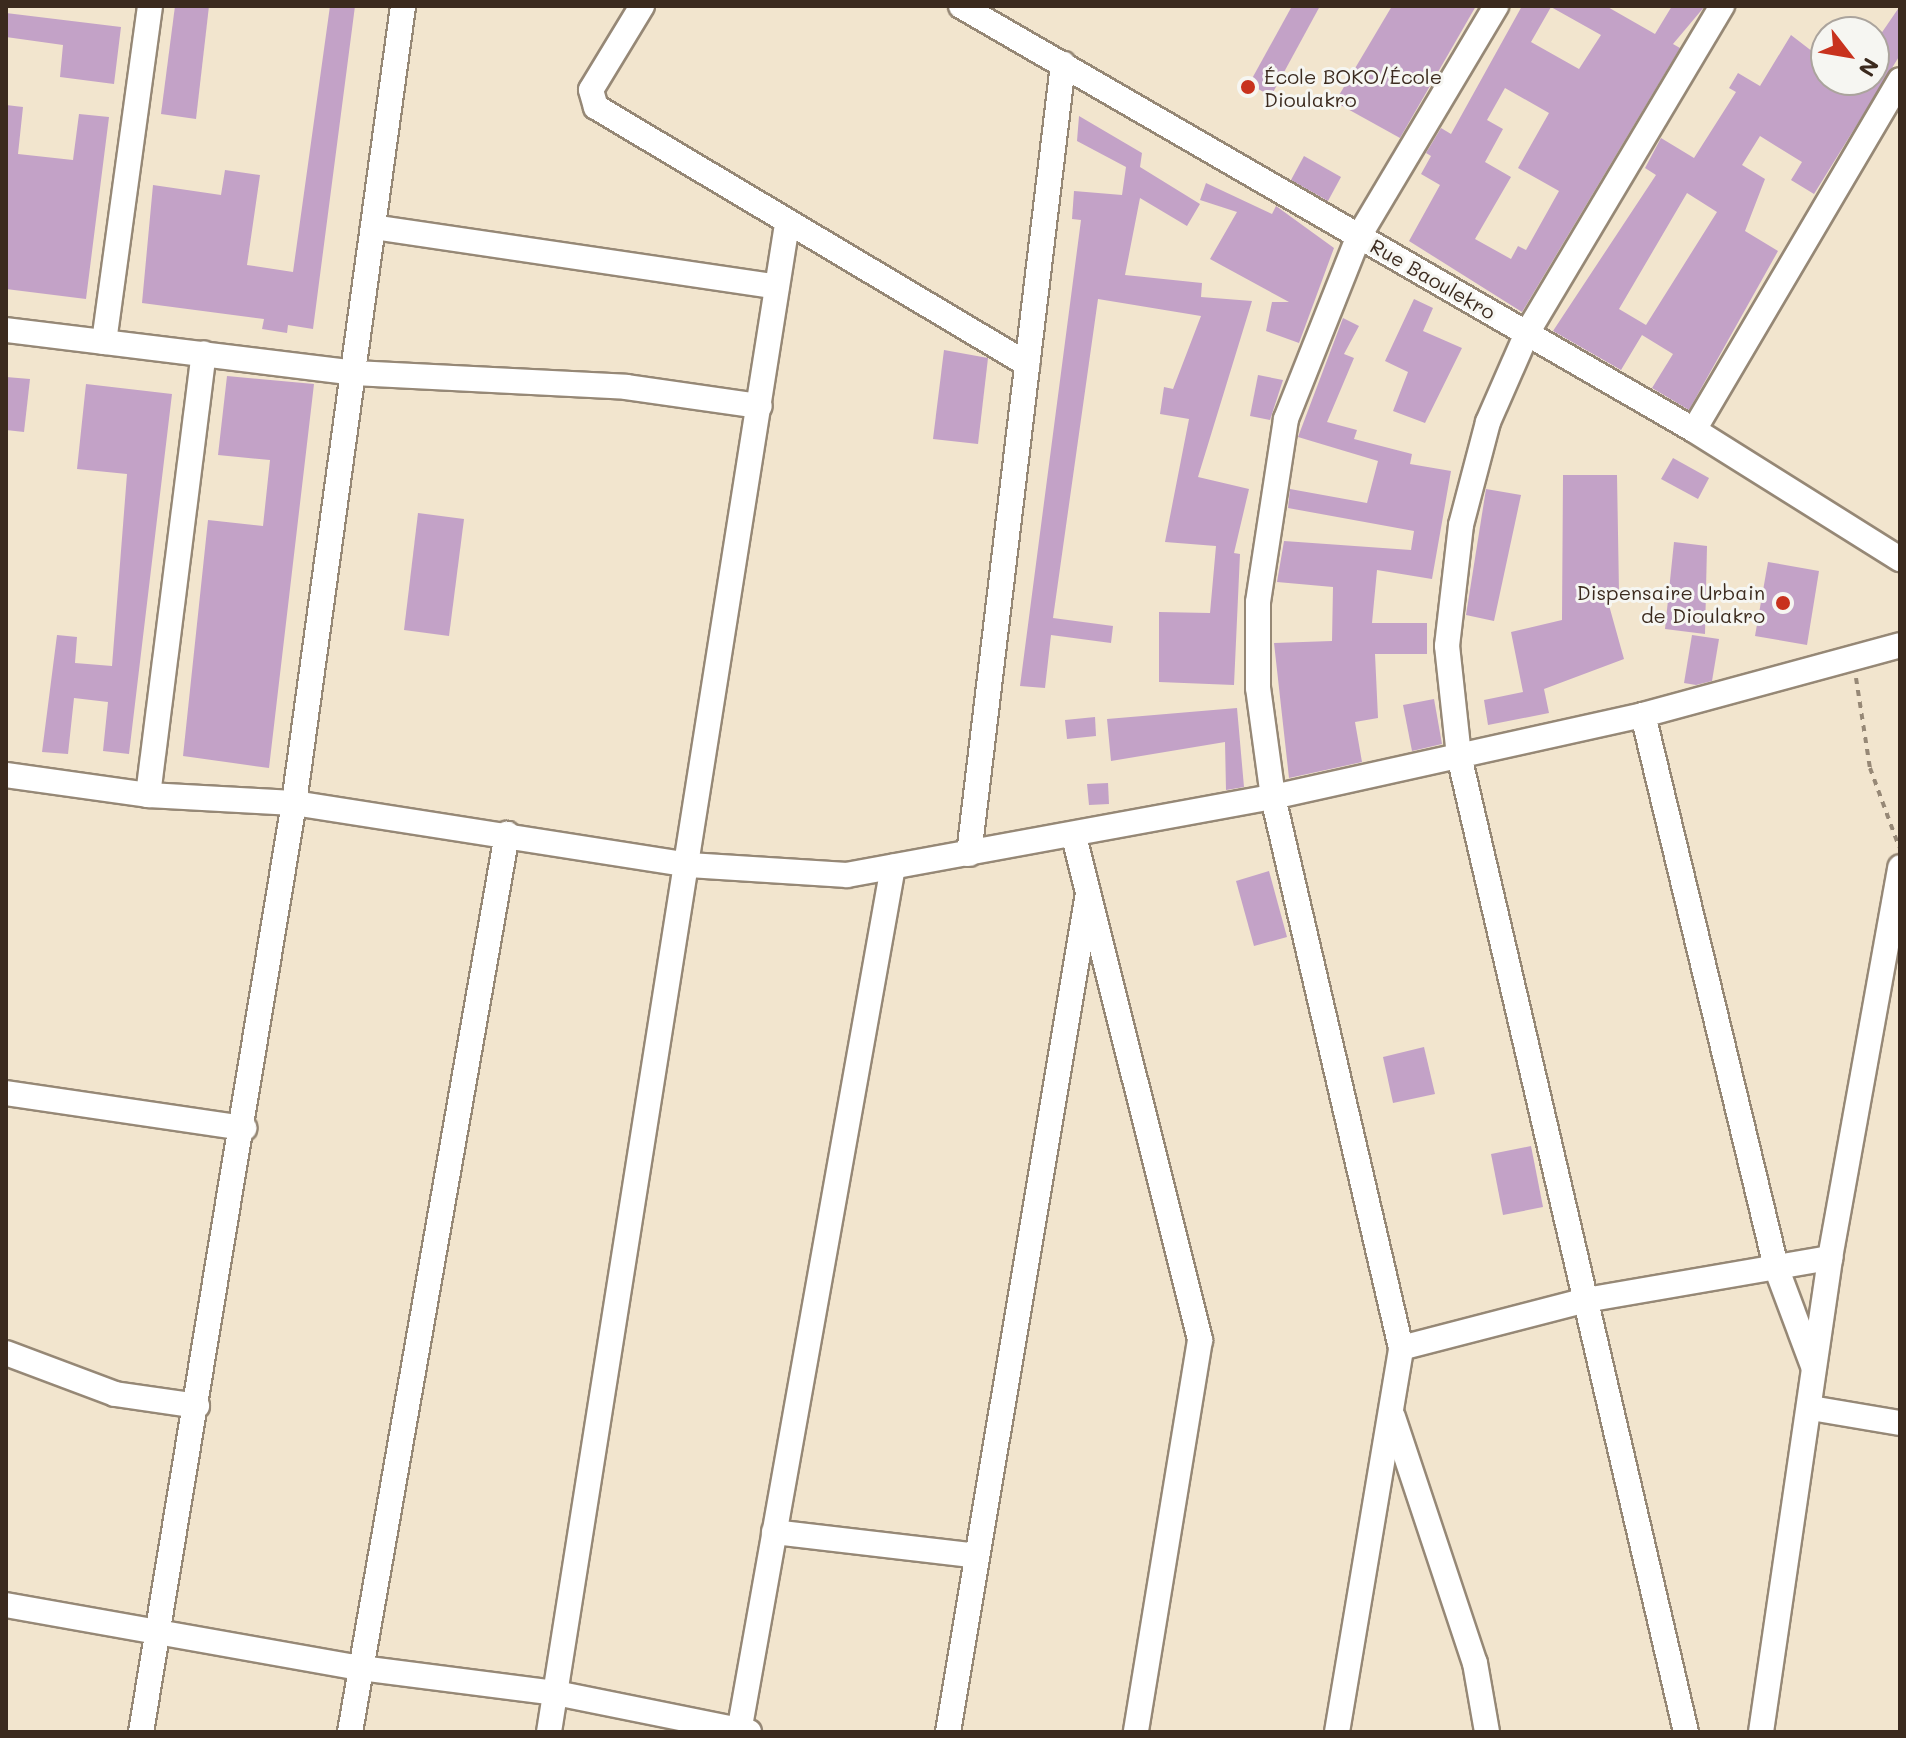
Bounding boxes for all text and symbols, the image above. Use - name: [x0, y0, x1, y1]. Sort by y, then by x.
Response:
- north arrow: [1810, 16, 1890, 96]
- text: N: [1853, 53, 1886, 82]
- place label: École BOKO/École Dioulakro: [1264, 64, 1442, 111]
- marker: École BOKO/École Dioulakro: [1239, 78, 1257, 96]
- street label: Rue Baoulekro: [1366, 234, 1500, 324]
- place label: Dispensaire Urbain de Dioulakro: [1577, 580, 1765, 627]
- marker: Dispensaire Urbain de Dioulakro: [1772, 592, 1794, 614]

